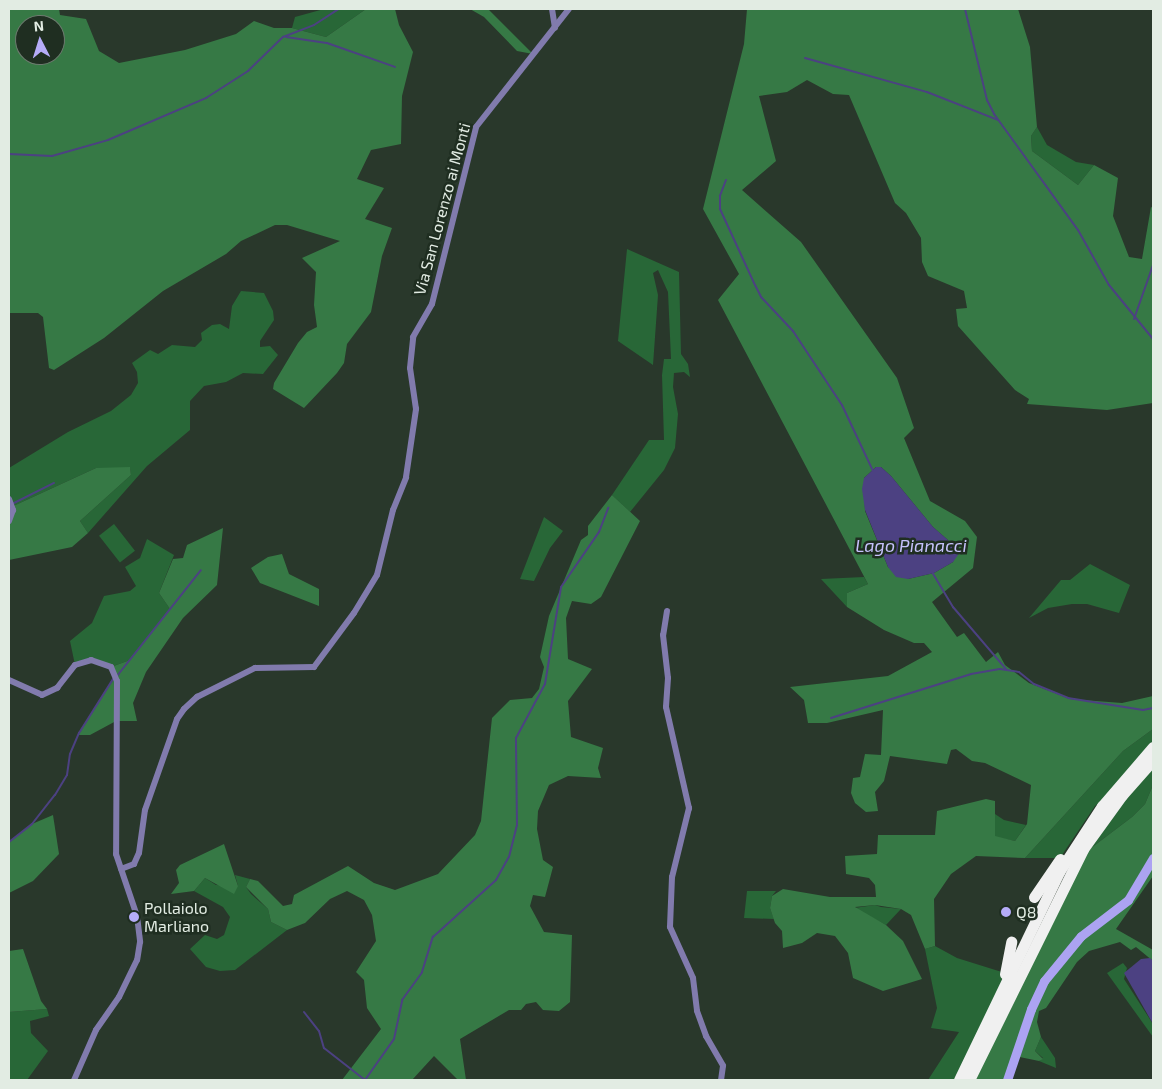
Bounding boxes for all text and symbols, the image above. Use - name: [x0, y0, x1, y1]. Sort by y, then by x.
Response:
- north arrow: [15, 15, 65, 65]
- text: N: [33, 17, 45, 34]
- street label: Via San Lorenzo ai Monti: [410, 121, 474, 297]
- water label: Lago Pianacci: [855, 534, 967, 556]
- place label: Pollaiolo Marliano: [144, 898, 209, 936]
- place label: Q8: [1016, 902, 1036, 922]
- marker: Q8: [1000, 906, 1012, 918]
- marker: Pollaiolo Marliano: [128, 911, 140, 923]

